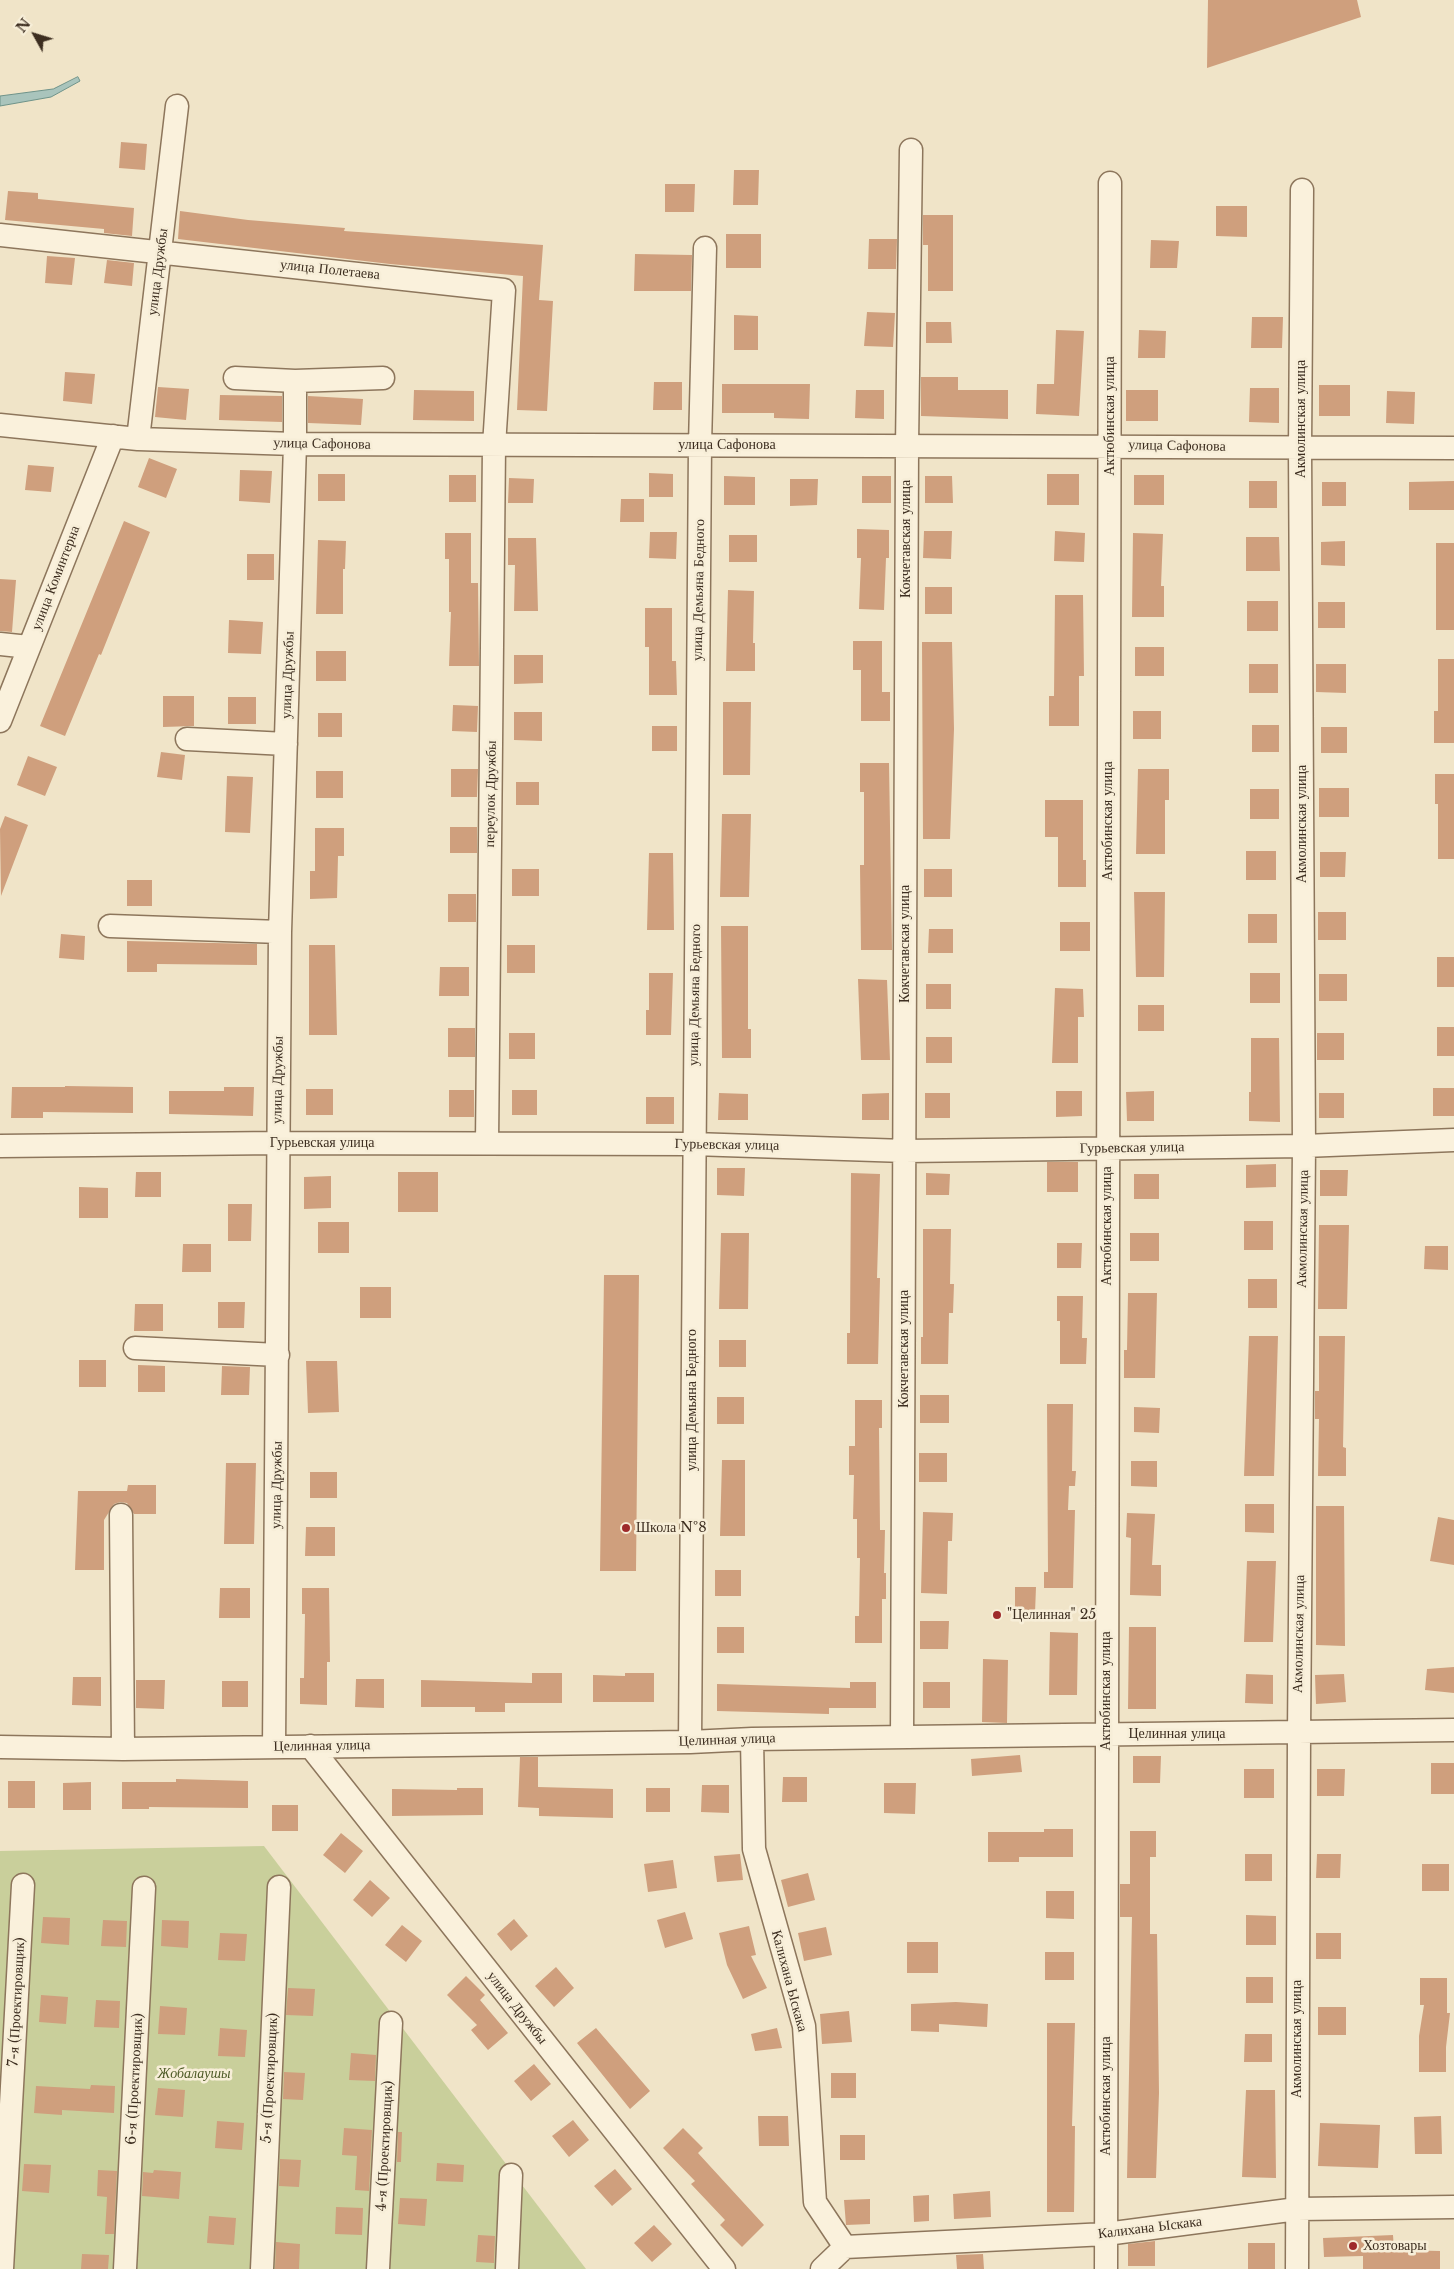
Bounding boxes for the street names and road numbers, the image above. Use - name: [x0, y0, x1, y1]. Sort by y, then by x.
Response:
- street label: улица Дружбы: [144, 227, 172, 317]
- street label: улица Полетаева: [279, 256, 381, 284]
- street label: Актюбинская улица: [1102, 356, 1118, 476]
- street label: Акмолинская улица: [1293, 360, 1309, 478]
- street label: улица Сафонова: [273, 435, 371, 453]
- street label: улица Сафонова: [678, 437, 776, 453]
- street label: улица Сафонова: [1128, 437, 1226, 455]
- street label: Кокчетавская улица: [898, 480, 914, 598]
- street label: улица Демьяна Бедного: [689, 519, 709, 661]
- street label: улица Коминтерна: [28, 523, 84, 633]
- street label: улица Дружбы: [278, 631, 298, 719]
- street label: переулок Дружбы: [482, 740, 500, 848]
- street label: Актюбинская улица: [1100, 761, 1116, 881]
- street label: Акмолинская улица: [1294, 765, 1310, 883]
- street label: Кокчетавская улица: [897, 885, 913, 1003]
- street label: улица Демьяна Бедного: [685, 924, 705, 1066]
- street label: улица Дружбы: [269, 1036, 287, 1124]
- street label: Гурьевская улица: [270, 1135, 374, 1151]
- street label: Гурьевская улица: [674, 1136, 780, 1154]
- street label: Гурьевская улица: [1079, 1139, 1185, 1157]
- street label: Актюбинская улица: [1099, 1166, 1115, 1286]
- street label: Акмолинская улица: [1294, 1170, 1312, 1288]
- street label: Кокчетавская улица: [896, 1290, 912, 1408]
- street label: улица Демьяна Бедного: [684, 1329, 700, 1471]
- street label: улица Дружбы: [268, 1441, 286, 1529]
- street label: Акмолинская улица: [1290, 1575, 1308, 1693]
- street label: Актюбинская улица: [1098, 1631, 1114, 1751]
- street label: Целинная улица: [1128, 1726, 1226, 1742]
- street label: Целинная улица: [678, 1730, 776, 1750]
- street label: Целинная улица: [273, 1737, 371, 1755]
- street label: Калихана Ыскака: [767, 1928, 811, 2034]
- street label: 7-я (Проектировщик): [5, 1937, 29, 2067]
- street label: улица Дружбы: [483, 1968, 551, 2048]
- street label: Акмолинская улица: [1289, 1980, 1305, 2098]
- street label: 5-я (Проектировщик): [258, 2012, 282, 2144]
- street label: 6-я (Проектировщик): [123, 2013, 147, 2145]
- street label: Актюбинская улица: [1098, 2036, 1114, 2156]
- street label: 4-я (Проектировщик): [373, 2080, 397, 2212]
- street label: Калихана Ыскака: [1097, 2213, 1203, 2243]

